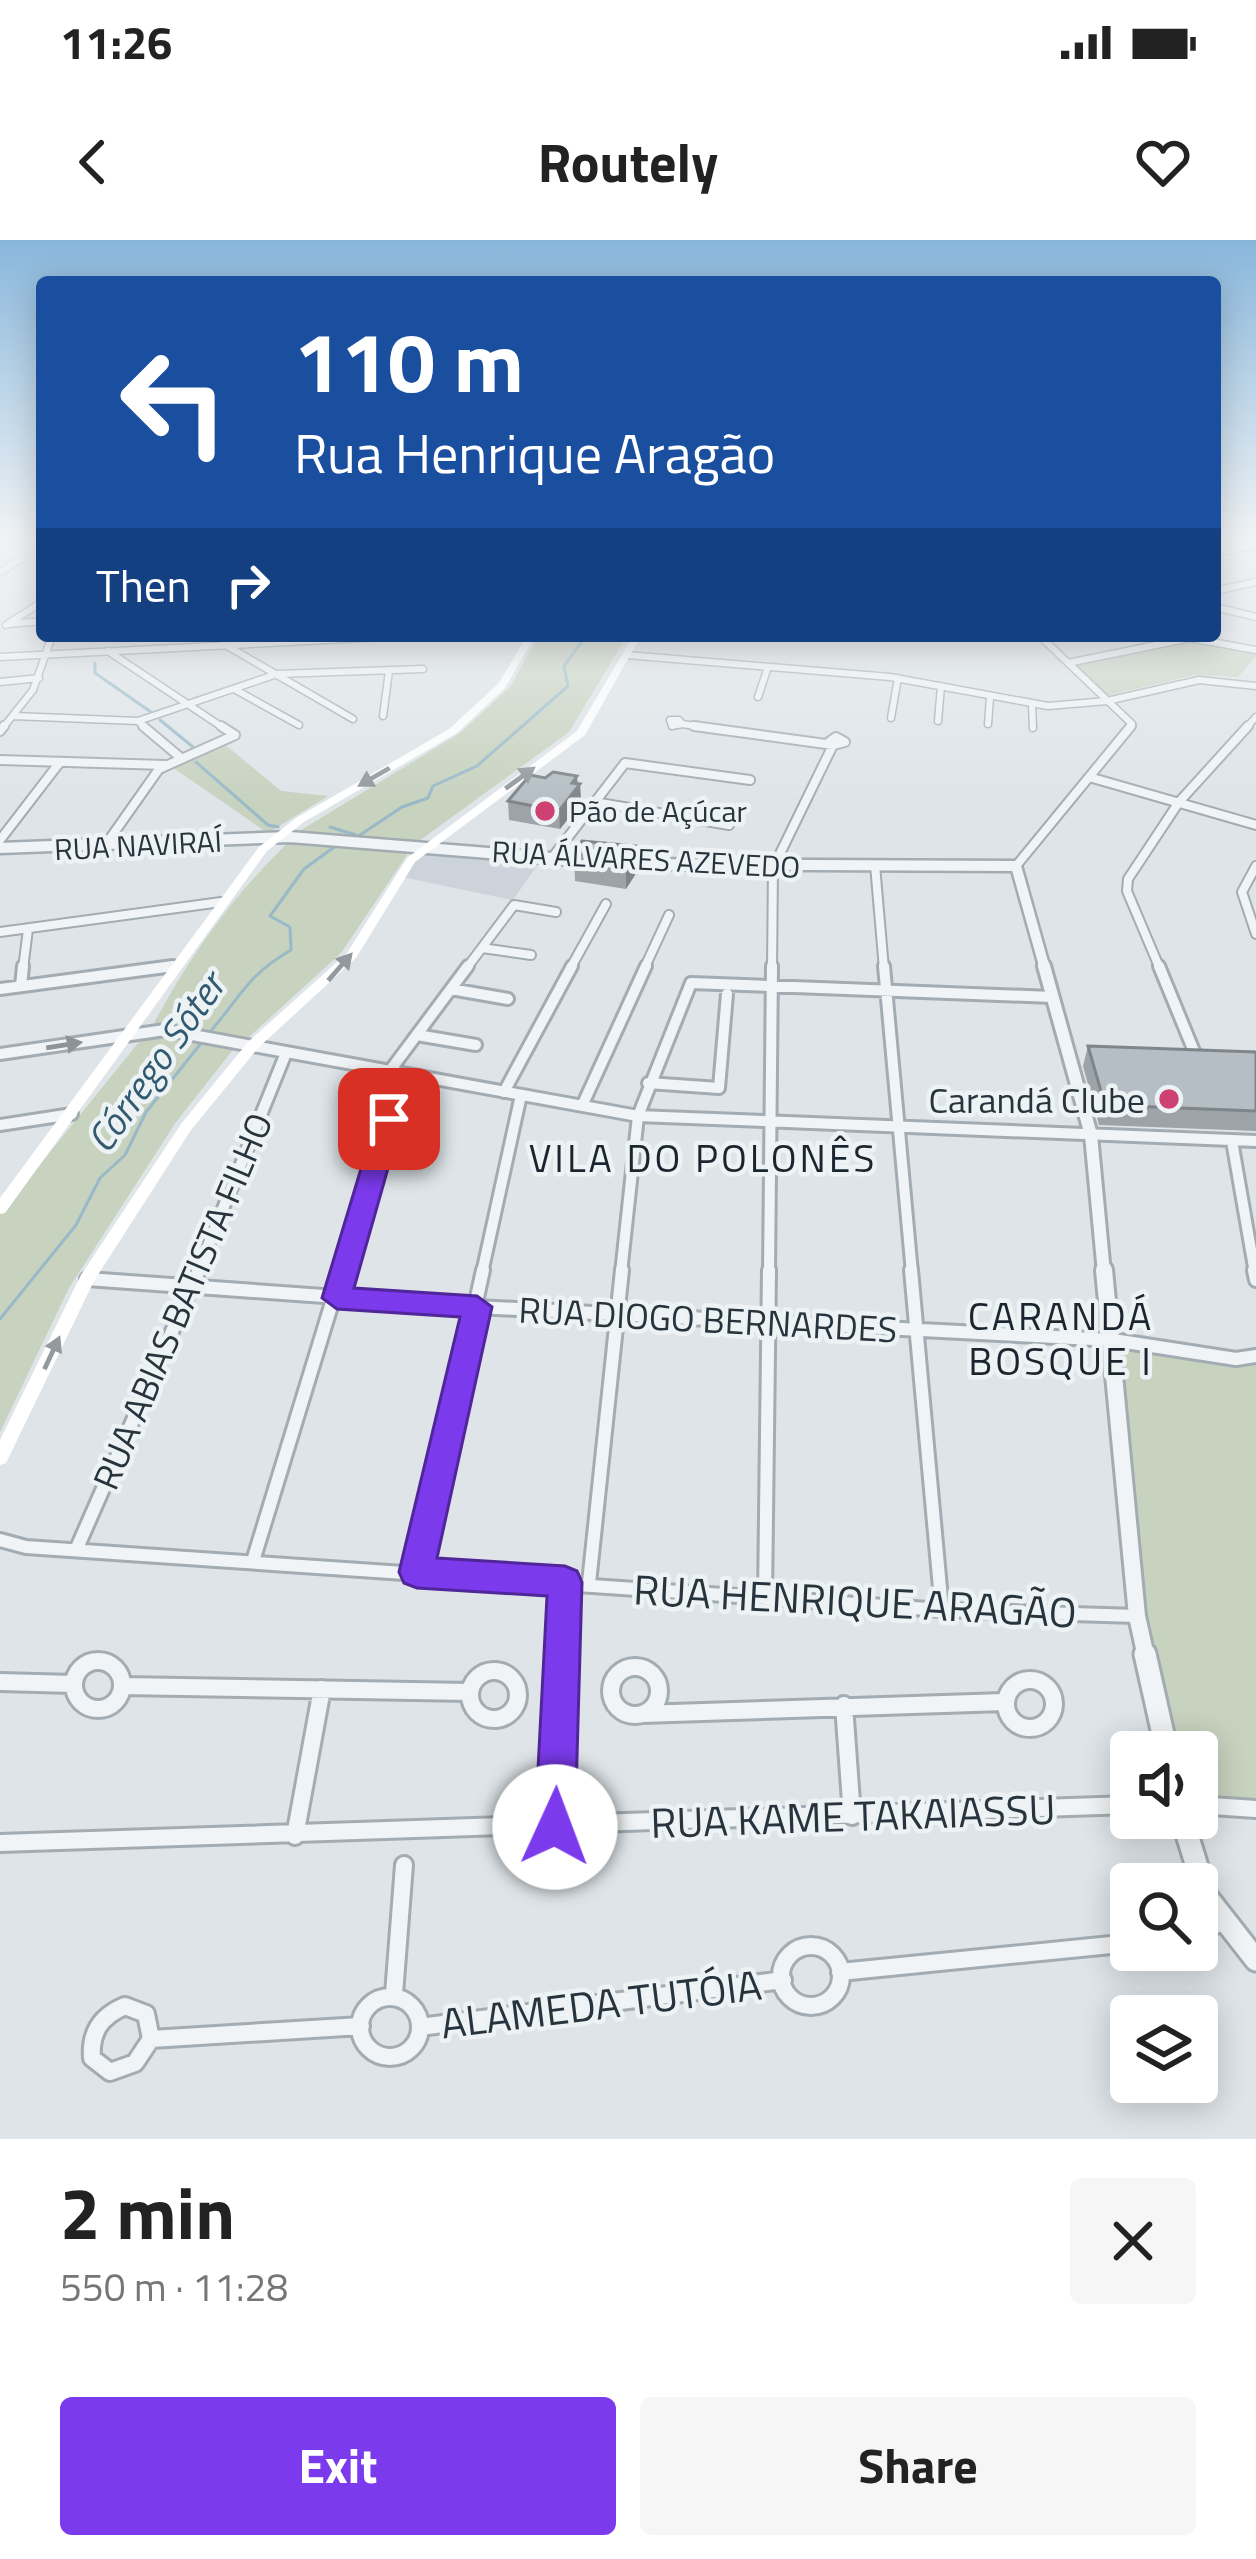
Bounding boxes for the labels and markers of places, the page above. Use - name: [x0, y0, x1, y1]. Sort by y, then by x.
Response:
- place label: Pão de Açúcar: [569, 788, 747, 834]
- marker: Pão de Açúcar: [532, 798, 558, 824]
- pin: [338, 1068, 440, 1170]
- place label: Carandá Clube: [928, 1072, 1145, 1127]
- marker: Carandá Clube: [1156, 1086, 1182, 1112]

